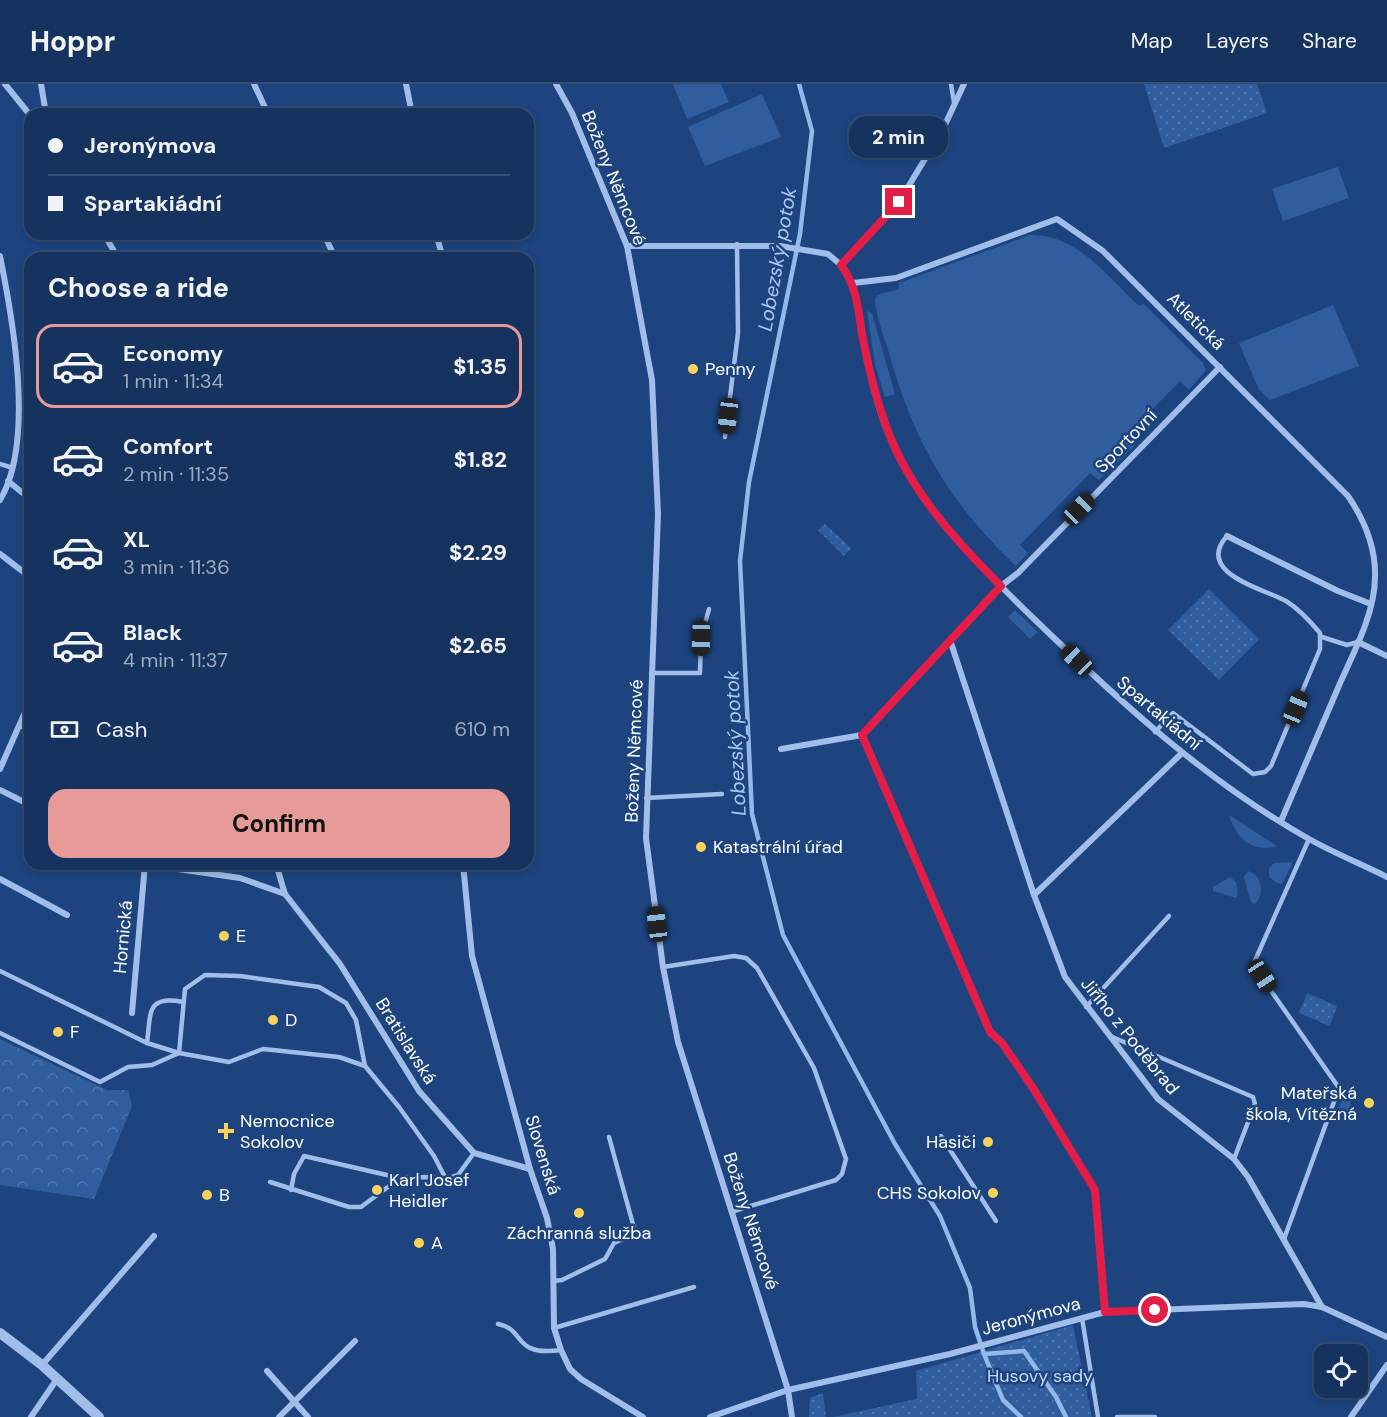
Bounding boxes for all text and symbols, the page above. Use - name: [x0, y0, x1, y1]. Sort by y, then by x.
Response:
- text: Hoppr: [30, 23, 115, 60]
- text: Map: [1131, 27, 1173, 55]
- text: Layers: [1206, 27, 1269, 55]
- text: Share: [1302, 27, 1357, 55]
- street label: Boženy Němcové: [576, 107, 652, 249]
- callout: 2 min: [850, 115, 948, 157]
- text: 2 min: [872, 124, 925, 150]
- text: Jeronýmova: [84, 131, 216, 160]
- water label: Lobezský potok: [752, 184, 803, 333]
- route end: [885, 188, 912, 215]
- text: Spartakiádní: [84, 189, 222, 218]
- text: Choose a ride: [48, 270, 229, 305]
- street label: Atletická: [1162, 287, 1230, 355]
- icon: car: [51, 339, 105, 393]
- text: Economy: [123, 339, 223, 368]
- text: $1.35: [453, 352, 507, 381]
- place label: Penny: [705, 357, 756, 381]
- marker: Penny: [686, 362, 700, 376]
- text: 1 min · 11:34: [123, 368, 224, 394]
- car: [717, 397, 739, 435]
- street label: Sportovní: [1090, 404, 1162, 478]
- icon: car: [51, 432, 105, 486]
- text: Comfort: [123, 432, 213, 461]
- text: $1.82: [454, 445, 507, 474]
- text: 2 min · 11:35: [123, 461, 229, 487]
- car: [1060, 490, 1098, 528]
- icon: car: [51, 525, 105, 579]
- text: XL: [123, 525, 150, 554]
- text: $2.29: [449, 538, 507, 567]
- text: 3 min · 11:36: [123, 554, 230, 580]
- icon: car: [51, 618, 105, 672]
- text: Black: [123, 618, 182, 647]
- car: [692, 620, 710, 656]
- text: $2.65: [449, 631, 507, 660]
- car: [1058, 641, 1096, 679]
- text: 4 min · 11:37: [123, 647, 228, 673]
- water label: Lobezský potok: [718, 669, 752, 817]
- street label: Spartakiádní: [1112, 670, 1206, 756]
- street label: Boženy Němcové: [620, 679, 648, 823]
- car: [1281, 688, 1311, 728]
- icon: cash: [48, 713, 81, 746]
- text: Cash: [96, 715, 147, 744]
- text: 610 m: [454, 716, 510, 742]
- button: Confirm: [48, 789, 510, 858]
- place label: Katastrální úřad: [713, 835, 843, 859]
- marker: Katastrální úřad: [694, 840, 708, 854]
- street label: Hornická: [108, 899, 138, 975]
- car: [646, 905, 668, 943]
- place label: E: [236, 924, 246, 948]
- marker: E: [217, 929, 231, 943]
- car: [1245, 956, 1279, 996]
- street label: Jiřího z Poděbrad: [1075, 973, 1185, 1099]
- street label: Bratislavská: [370, 993, 442, 1089]
- place label: D: [285, 1008, 297, 1032]
- marker: D: [266, 1013, 280, 1027]
- place label: F: [70, 1020, 80, 1044]
- marker: F: [51, 1025, 65, 1039]
- place label: Mateřská škola, Vítězná: [1246, 1081, 1357, 1126]
- marker: Mateřská škola, Vítězná: [1362, 1096, 1376, 1110]
- place label: Nemocnice Sokolov: [240, 1109, 335, 1154]
- street label: Slovenská: [520, 1112, 566, 1198]
- marker: Nemocnice Sokolov: [217, 1122, 235, 1140]
- place label: Hasiči: [926, 1130, 976, 1154]
- marker: Hasiči: [981, 1135, 995, 1149]
- street label: Boženy Němcové: [717, 1149, 785, 1293]
- place label: Karl Josef Heidler: [389, 1168, 469, 1213]
- place label: CHS Sokolov: [877, 1181, 982, 1205]
- place label: B: [219, 1183, 230, 1207]
- marker: Karl Josef Heidler: [370, 1183, 384, 1197]
- marker: CHS Sokolov: [986, 1186, 1000, 1200]
- marker: B: [200, 1188, 214, 1202]
- marker: Záchranná služba: [572, 1206, 586, 1220]
- place label: Záchranná služba: [507, 1221, 651, 1245]
- place label: A: [431, 1231, 443, 1255]
- marker: A: [412, 1236, 426, 1250]
- street label: Jeronýmova: [979, 1291, 1083, 1341]
- route start: [1141, 1296, 1168, 1323]
- map controls: [1314, 1344, 1368, 1398]
- button: locate: [1314, 1344, 1368, 1398]
- park label: Husovy sady: [987, 1364, 1093, 1388]

